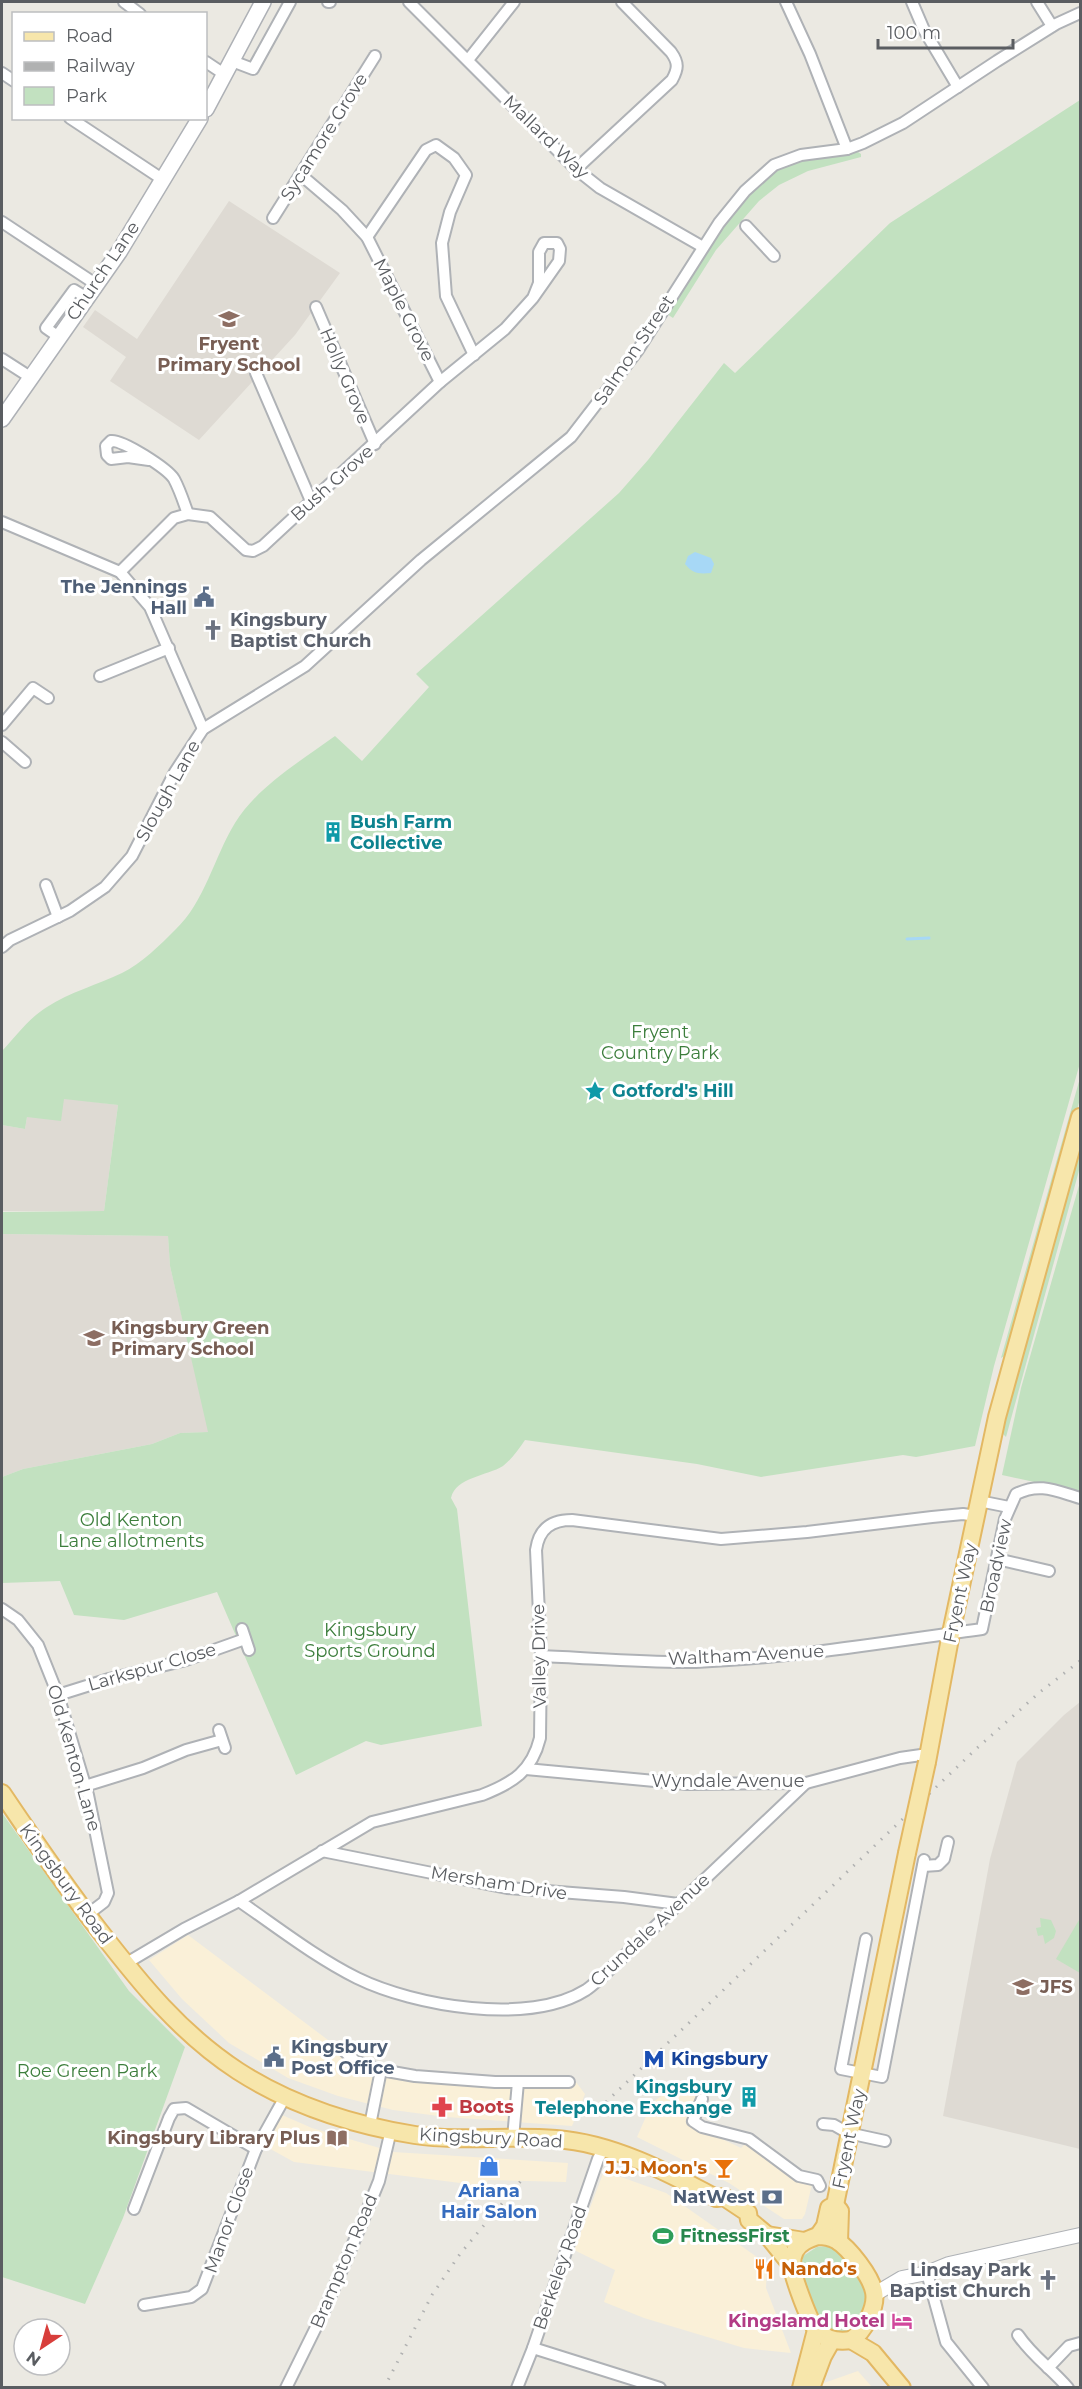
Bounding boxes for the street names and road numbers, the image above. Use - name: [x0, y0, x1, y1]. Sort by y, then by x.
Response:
- street label: Sycamore Grove: [276, 69, 372, 205]
- street label: Mallard Way: [498, 91, 594, 184]
- street label: Church Lane: [62, 217, 144, 325]
- street label: Maple Grove: [369, 255, 439, 365]
- street label: Salmon Street: [589, 291, 679, 409]
- street label: Holly Grove: [315, 325, 375, 427]
- street label: Bush Grove: [286, 440, 378, 526]
- street label: Slough Lane: [131, 736, 205, 846]
- street label: Broadview: [975, 1517, 1017, 1615]
- street label: Fryent Way: [939, 1541, 981, 1645]
- street label: Valley Drive: [527, 1604, 551, 1708]
- street label: Larkspur Close: [85, 1638, 219, 1696]
- street label: Waltham Avenue: [667, 1640, 825, 1670]
- street label: Old Kenton Lane: [43, 1682, 106, 1834]
- street label: Wyndale Avenue: [651, 1770, 805, 1792]
- street label: Kingsbury Road: [15, 1819, 117, 1949]
- street label: Mersham Drive: [429, 1861, 569, 1905]
- street label: Crundale Avenue: [586, 1869, 714, 1991]
- street label: Fryent Way: [828, 2087, 870, 2191]
- street label: Kingsbury Road: [419, 2123, 563, 2153]
- street label: Manor Close: [200, 2164, 258, 2276]
- street label: Brampton Road: [306, 2190, 382, 2332]
- street label: Berkeley Road: [528, 2203, 592, 2333]

